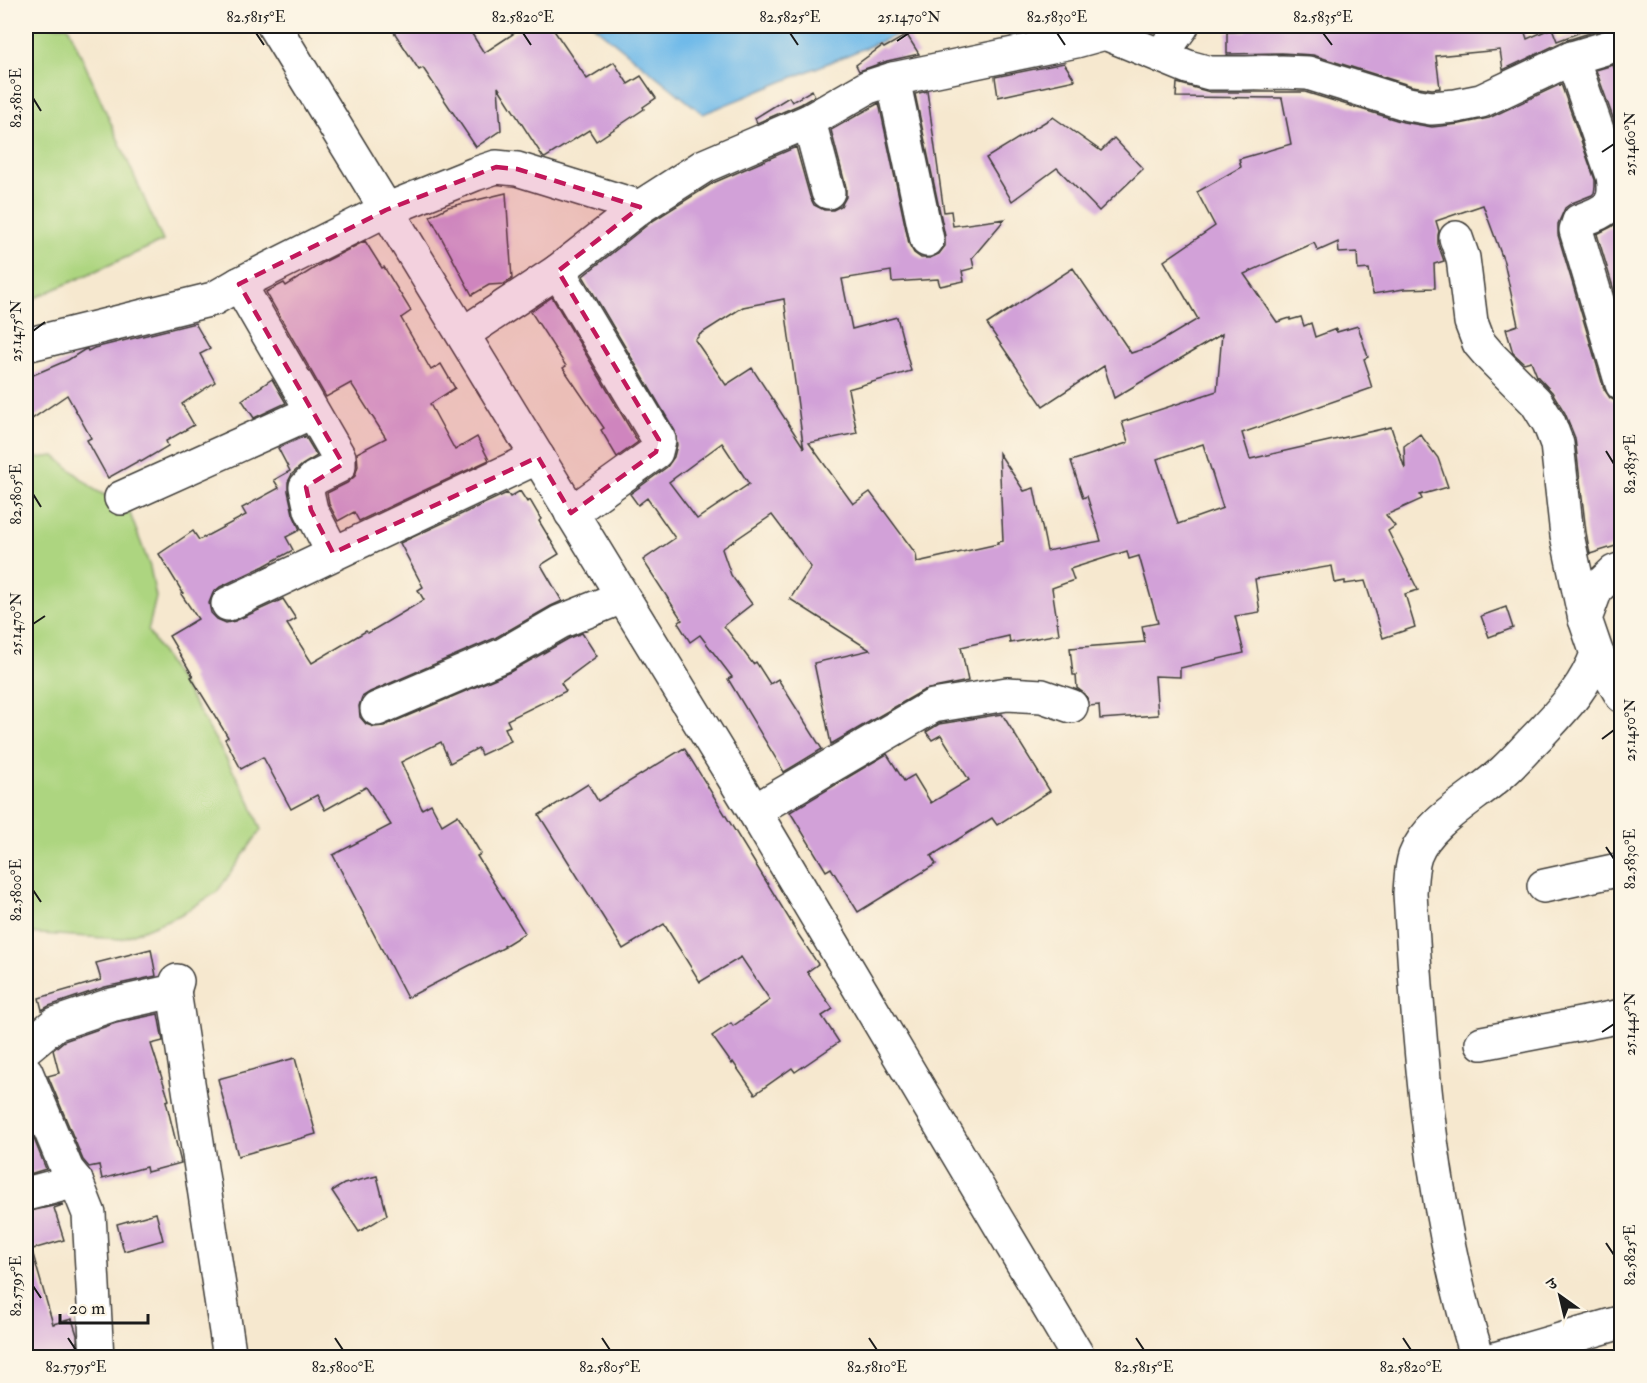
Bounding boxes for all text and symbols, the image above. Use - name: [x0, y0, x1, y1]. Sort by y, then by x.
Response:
- text: 82.5815°E: [227, 8, 286, 27]
- text: 82.5820°E: [492, 8, 554, 27]
- text: 82.5825°E: [759, 8, 821, 27]
- text: 25.1470°N: [877, 8, 941, 27]
- text: 82.5830°E: [1027, 8, 1087, 27]
- text: 82.5835°E: [1293, 8, 1353, 27]
- text: 82.5810°E: [7, 68, 26, 128]
- text: 25.1460°N: [1621, 111, 1640, 176]
- text: 25.1475°N: [7, 299, 26, 362]
- text: 82.5835°E: [1621, 434, 1640, 494]
- text: 82.5805°E: [7, 463, 26, 525]
- text: 25.1470°N: [7, 592, 26, 656]
- text: 25.1450°N: [1621, 698, 1640, 762]
- text: 82.5830°E: [1621, 829, 1640, 889]
- text: 82.5800°E: [7, 859, 26, 921]
- text: 25.1445°N: [1621, 992, 1640, 1056]
- text: 82.5825°E: [1621, 1224, 1640, 1286]
- text: 82.5795°E: [7, 1255, 26, 1317]
- north arrow: [1530, 1266, 1590, 1326]
- text: उ: [1542, 1273, 1563, 1296]
- scale bar: [60, 1287, 148, 1325]
- text: 20 m: [69, 1297, 105, 1320]
- text: 82.5795°E: [45, 1358, 107, 1377]
- text: 82.5800°E: [312, 1358, 374, 1377]
- text: 82.5805°E: [579, 1358, 641, 1377]
- text: 82.5810°E: [847, 1358, 907, 1377]
- text: 82.5815°E: [1115, 1358, 1174, 1377]
- text: 82.5820°E: [1380, 1358, 1442, 1377]

